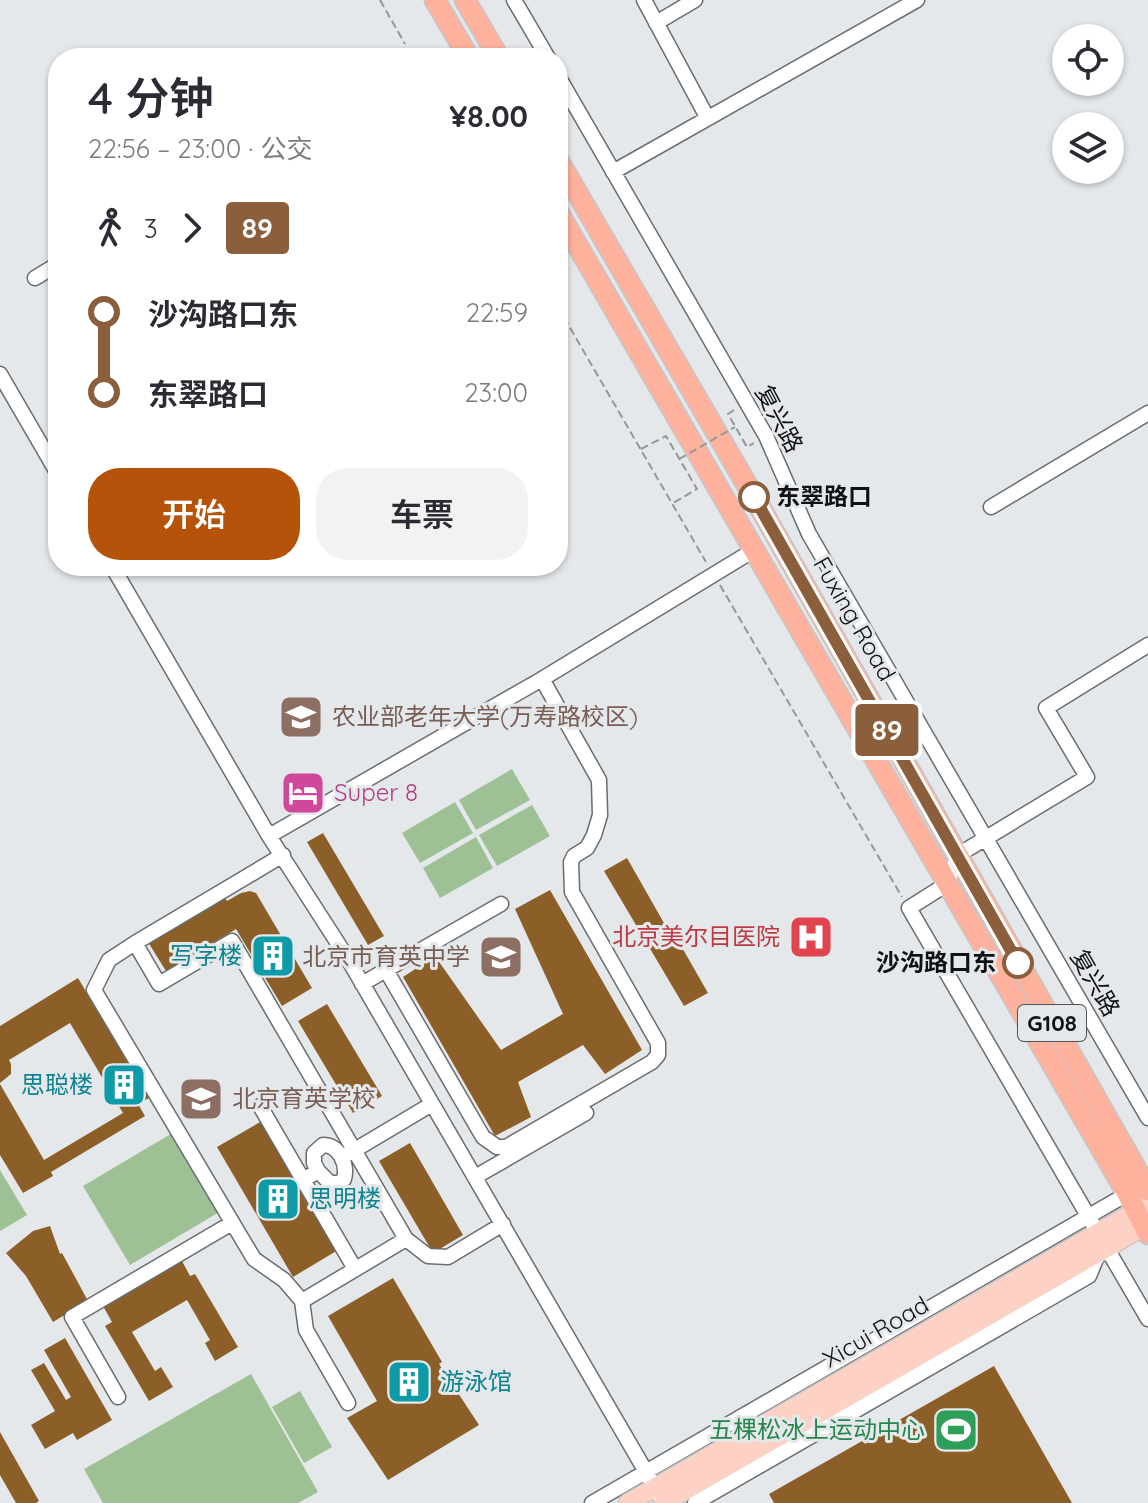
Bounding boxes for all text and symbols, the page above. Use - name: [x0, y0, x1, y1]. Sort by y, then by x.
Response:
- map controls: [1052, 24, 1124, 184]
- button: locate: [1052, 24, 1124, 96]
- text: 4 分钟: [88, 70, 213, 125]
- text: ¥8.00: [449, 97, 528, 135]
- button: layers: [1052, 112, 1124, 184]
- text: 22:56 – 23:00 · 公交: [88, 132, 312, 165]
- icon: walk: [88, 206, 132, 250]
- icon: forward: [170, 206, 214, 250]
- text: 89: [242, 210, 273, 245]
- text: 3: [144, 212, 158, 245]
- text: 沙沟路口东: [148, 295, 298, 333]
- text: 22:59: [466, 296, 528, 329]
- text: 东翠路口: [148, 375, 268, 413]
- text: 23:00: [464, 376, 528, 409]
- street label: 复兴路: [750, 380, 810, 457]
- button: 开始: [88, 468, 300, 560]
- button: 车票: [316, 468, 528, 560]
- place label: 东翠路口: [776, 481, 872, 511]
- marker: 东翠路口: [739, 482, 769, 512]
- street label: Fuxing Road: [807, 551, 903, 686]
- school or university icon: 农业部老年大学(万寿路校区): [277, 693, 325, 741]
- place label: 农业部老年大学(万寿路校区): [332, 701, 638, 731]
- line badge: 89: [851, 704, 923, 756]
- text: 89: [871, 712, 903, 747]
- hotel icon: Super 8: [279, 769, 327, 817]
- place label: Super 8: [334, 777, 418, 807]
- hospital icon: 北京美尔目医院: [787, 913, 835, 961]
- place label: 北京美尔目医院: [612, 921, 780, 951]
- building icon: 写字楼: [249, 932, 297, 980]
- school or university icon: 北京市育英中学: [477, 933, 525, 981]
- place label: 写字楼: [170, 940, 242, 970]
- place label: 北京市育英中学: [302, 941, 470, 971]
- street label: 复兴路: [1065, 944, 1127, 1021]
- place label: 沙沟路口东: [876, 947, 996, 977]
- marker: 沙沟路口东: [1003, 948, 1033, 978]
- road number: G108: [1018, 1005, 1086, 1041]
- building icon: 思聪楼: [100, 1061, 148, 1109]
- place label: 思聪楼: [21, 1069, 93, 1099]
- school or university icon: 北京育英学校: [177, 1075, 225, 1123]
- place label: 北京育英学校: [232, 1083, 376, 1113]
- building icon: 思明楼: [254, 1175, 302, 1223]
- place label: 思明楼: [309, 1183, 381, 1213]
- street label: Xicui Road: [817, 1289, 934, 1373]
- building icon: 游泳馆: [385, 1358, 433, 1406]
- place label: 游泳馆: [440, 1366, 512, 1396]
- sports icon: 五棵松冰上运动中心: [932, 1406, 980, 1454]
- place label: 五棵松冰上运动中心: [709, 1414, 925, 1444]

